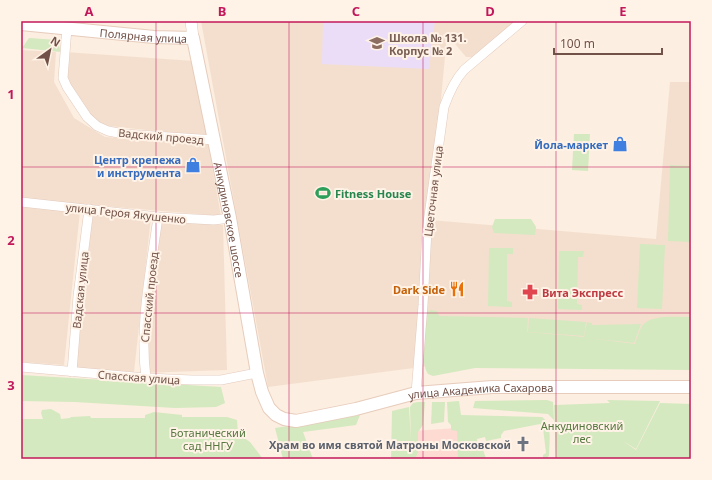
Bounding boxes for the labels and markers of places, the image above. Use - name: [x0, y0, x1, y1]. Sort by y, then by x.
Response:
- place label: Школа № 131. Корпус № 2: [389, 30, 467, 58]
- school or university icon: Школа № 131. Корпус № 2: [368, 34, 386, 52]
- shop icon: Йола-маркет: [611, 135, 629, 153]
- place label: Йола-маркет: [534, 137, 608, 152]
- place label: Центр крепежа и инструмента: [94, 152, 181, 180]
- shop icon: Центр крепежа и инструмента: [184, 156, 202, 174]
- sports icon: Fitness House: [314, 184, 332, 202]
- place label: Fitness House: [335, 186, 412, 201]
- restaurant icon: Dark Side: [448, 280, 466, 298]
- place label: Dark Side: [393, 282, 445, 297]
- pharmacy icon: Вита Экспресс: [521, 283, 539, 301]
- place label: Вита Экспресс: [542, 285, 623, 300]
- church icon: Храм во имя святой Матроны Московской: [514, 435, 532, 453]
- place label: Храм во имя святой Матроны Московской: [269, 437, 511, 452]

